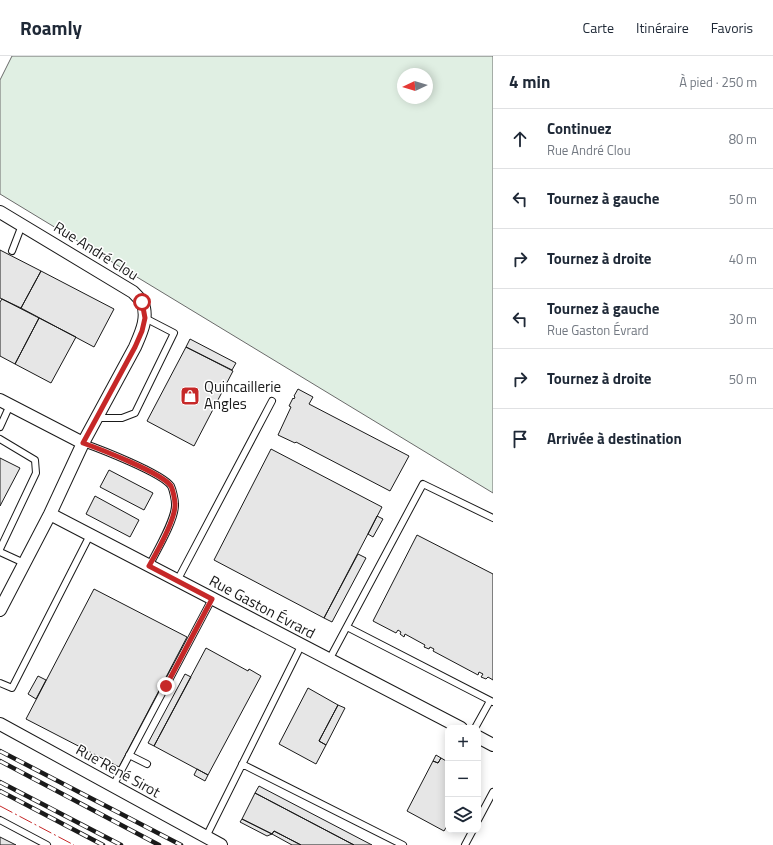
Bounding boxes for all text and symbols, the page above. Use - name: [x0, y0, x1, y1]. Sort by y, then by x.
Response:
- text: Roamly: [20, 13, 82, 42]
- text: Carte: [583, 17, 614, 38]
- text: Itinéraire: [636, 17, 689, 38]
- text: Favoris: [711, 17, 753, 38]
- north arrow: [397, 68, 433, 104]
- text: 4 min: [509, 69, 550, 95]
- text: À pied · 250 m: [679, 72, 757, 92]
- text: Continuez: [547, 117, 612, 140]
- icon: ahead: [509, 128, 531, 150]
- text: 80 m: [729, 129, 757, 149]
- text: Rue André Clou: [547, 140, 631, 160]
- text: Tournez à gauche: [547, 187, 659, 210]
- icon: left: [509, 188, 531, 210]
- text: 50 m: [729, 189, 757, 209]
- street label: Rue André Clou: [49, 215, 143, 286]
- text: Tournez à droite: [547, 247, 652, 270]
- icon: right: [509, 248, 531, 270]
- text: 40 m: [729, 249, 757, 269]
- route start: [133, 293, 151, 311]
- text: Tournez à gauche: [547, 297, 659, 320]
- icon: left: [509, 308, 531, 330]
- text: 30 m: [729, 309, 757, 329]
- text: Rue Gaston Évrard: [547, 320, 649, 340]
- text: Tournez à droite: [547, 367, 652, 390]
- icon: right: [509, 368, 531, 390]
- text: 50 m: [729, 369, 757, 389]
- place label: Quincaillerie Angles: [204, 375, 281, 415]
- shop icon: Quincaillerie Angles: [179, 385, 201, 407]
- text: Arrivée à destination: [547, 427, 682, 450]
- icon: arrive: [509, 428, 531, 450]
- street label: Rue Gaston Évrard: [205, 569, 319, 644]
- route end: [157, 677, 175, 695]
- map controls: [445, 725, 481, 833]
- button: +: [445, 725, 481, 761]
- street label: Rue René Sirot: [72, 738, 165, 804]
- button: −: [445, 761, 481, 797]
- button: layers: [445, 797, 481, 833]

